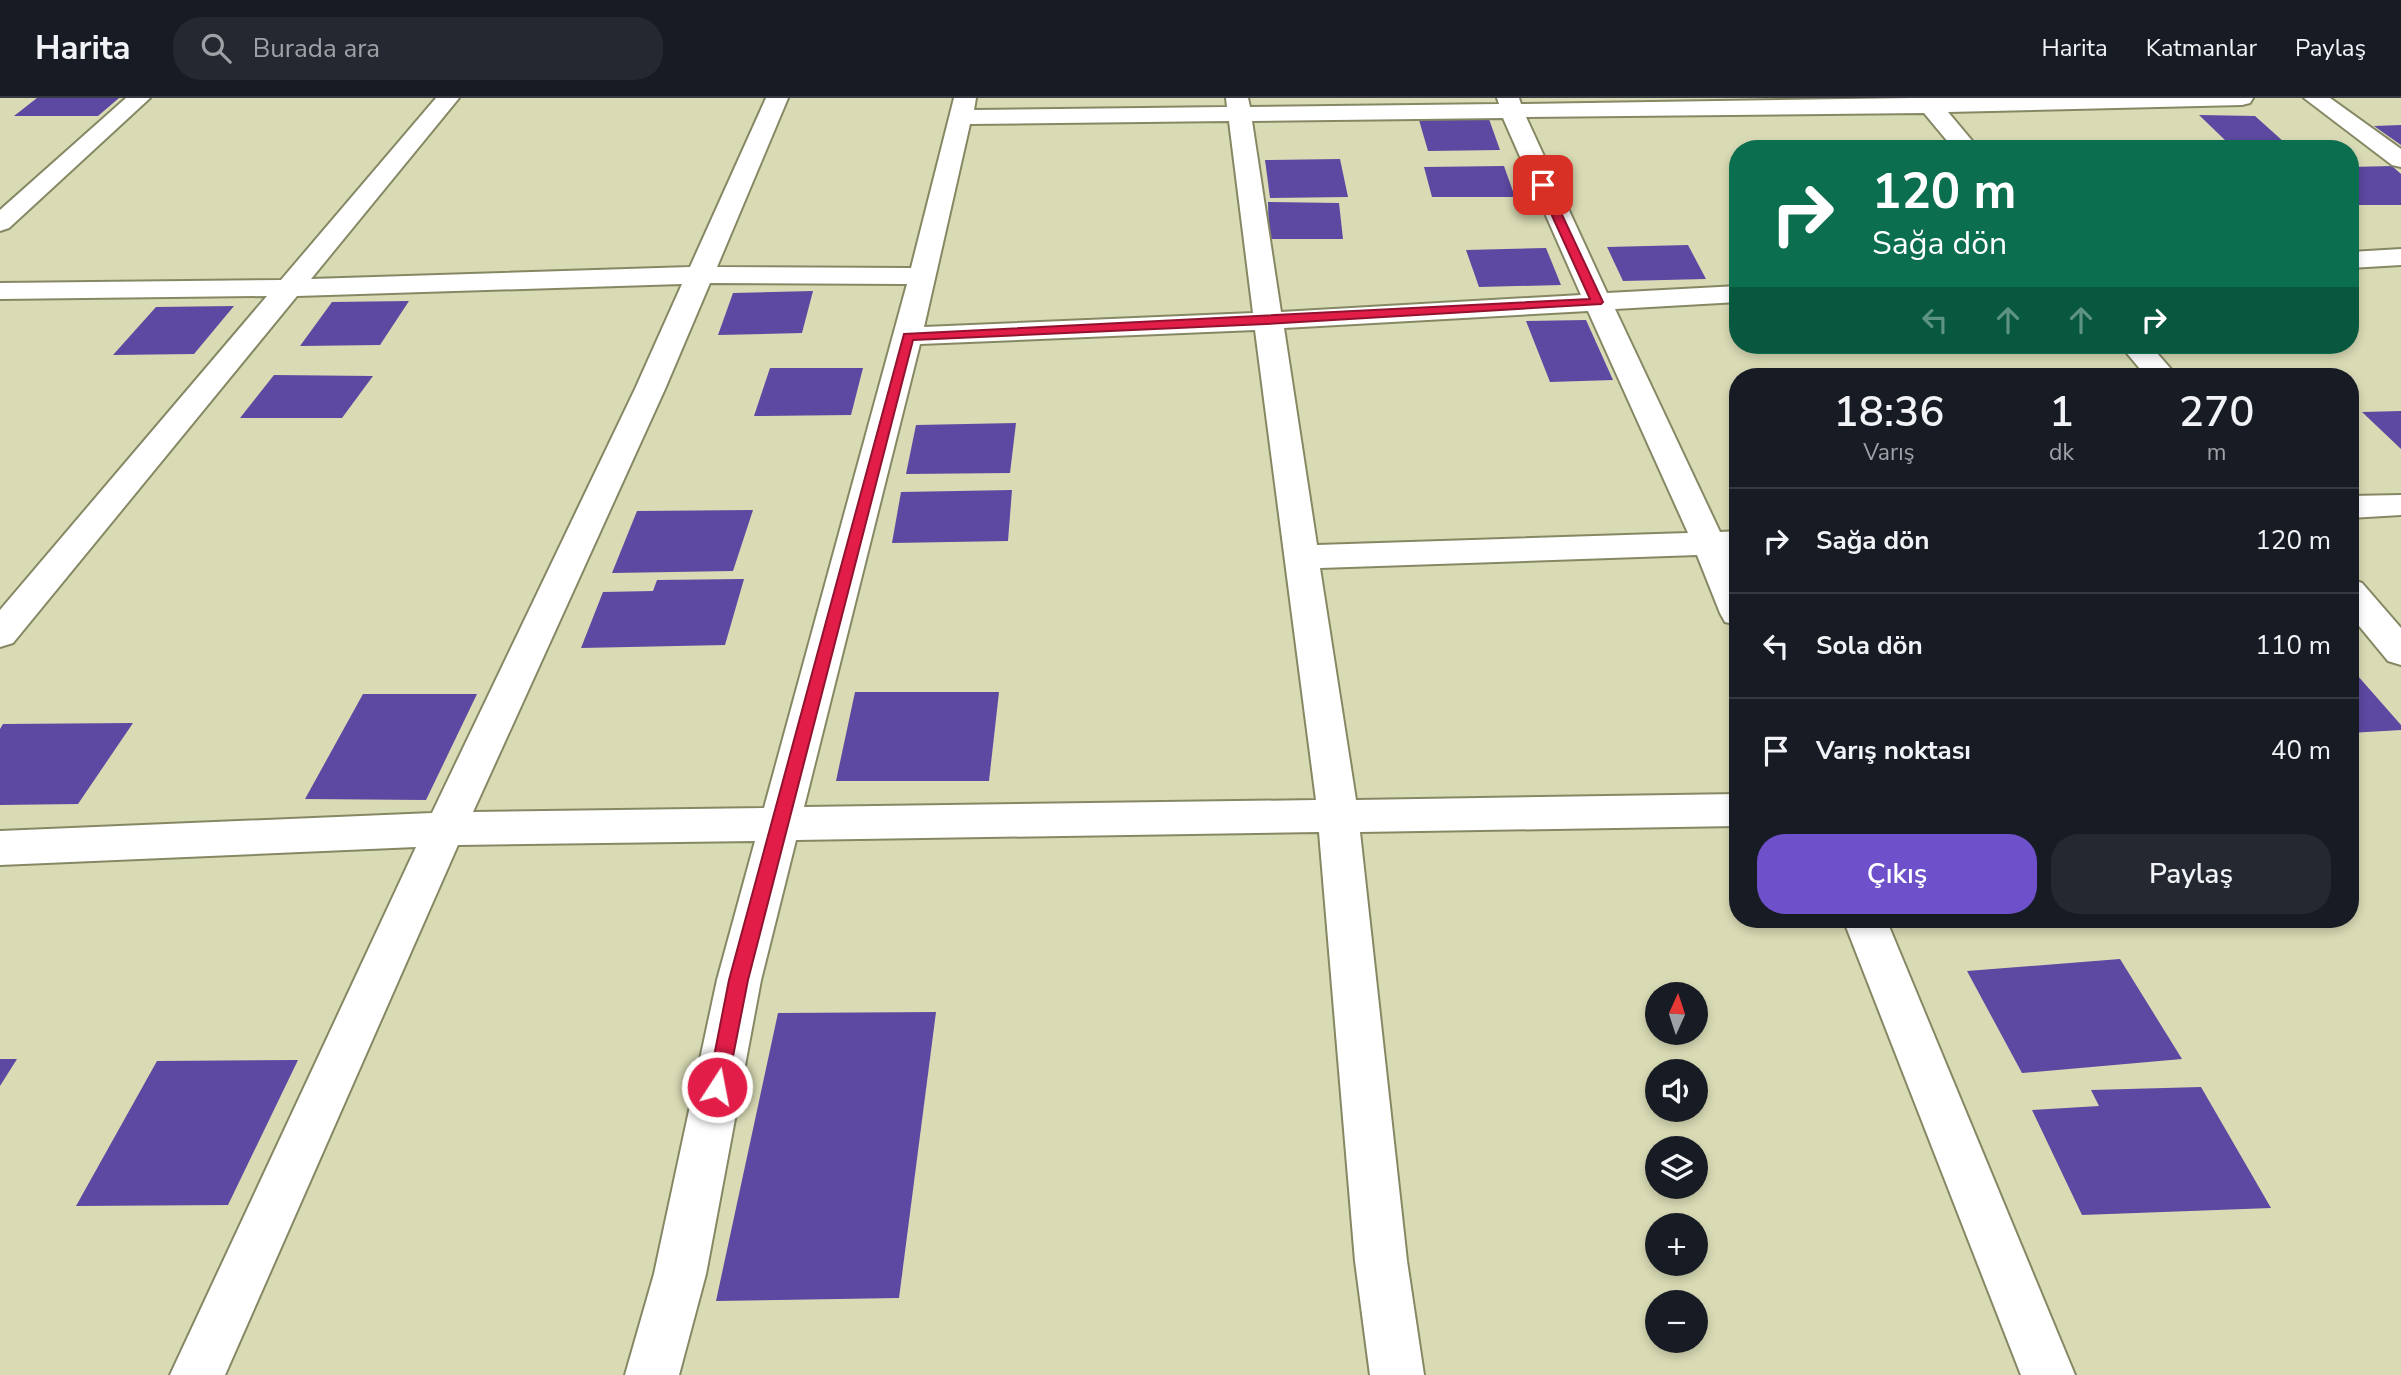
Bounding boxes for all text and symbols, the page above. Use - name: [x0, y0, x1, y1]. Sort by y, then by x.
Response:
- search box: [173, 17, 663, 80]
- text: Harita: [35, 26, 131, 71]
- icon: search: [197, 29, 235, 67]
- text: Burada ara: [253, 31, 380, 66]
- text: Harita: [2041, 32, 2108, 64]
- text: Katmanlar: [2146, 32, 2257, 64]
- text: Paylaş: [2295, 32, 2366, 64]
- pin: [1513, 155, 1573, 215]
- text: 120 m: [1872, 158, 2016, 225]
- icon: arrive: [1524, 166, 1562, 204]
- icon: right: [1757, 168, 1848, 259]
- text: Sağa dön: [1872, 222, 2007, 265]
- icon: left: [1916, 301, 1954, 339]
- icon: ahead: [1989, 301, 2027, 339]
- icon: ahead: [2062, 301, 2100, 339]
- icon: right: [2135, 301, 2173, 339]
- text: 18:36: [1834, 384, 1944, 441]
- text: 1: [2049, 384, 2074, 441]
- text: 270: [2179, 384, 2254, 441]
- text: Varış: [1863, 437, 1915, 468]
- text: dk: [2049, 437, 2074, 468]
- text: m: [2207, 437, 2226, 468]
- icon: right: [1757, 522, 1795, 560]
- text: Sağa dön: [1816, 523, 1929, 558]
- text: 120 m: [2255, 523, 2331, 558]
- icon: left: [1757, 627, 1795, 665]
- text: Sola dön: [1816, 628, 1923, 663]
- text: 110 m: [2255, 628, 2331, 663]
- icon: arrive: [1757, 732, 1795, 770]
- text: Varış noktası: [1816, 733, 1971, 768]
- text: 40 m: [2271, 733, 2331, 768]
- button: Çıkış: [1757, 834, 2037, 914]
- button: Paylaş: [2051, 834, 2331, 914]
- north arrow: [1645, 982, 1708, 1045]
- map controls: [1645, 982, 1708, 1353]
- position arrow: [680, 1050, 754, 1124]
- button: sound: [1645, 1059, 1708, 1122]
- button: layers: [1645, 1136, 1708, 1199]
- button: +: [1645, 1213, 1708, 1276]
- button: −: [1645, 1290, 1708, 1353]

